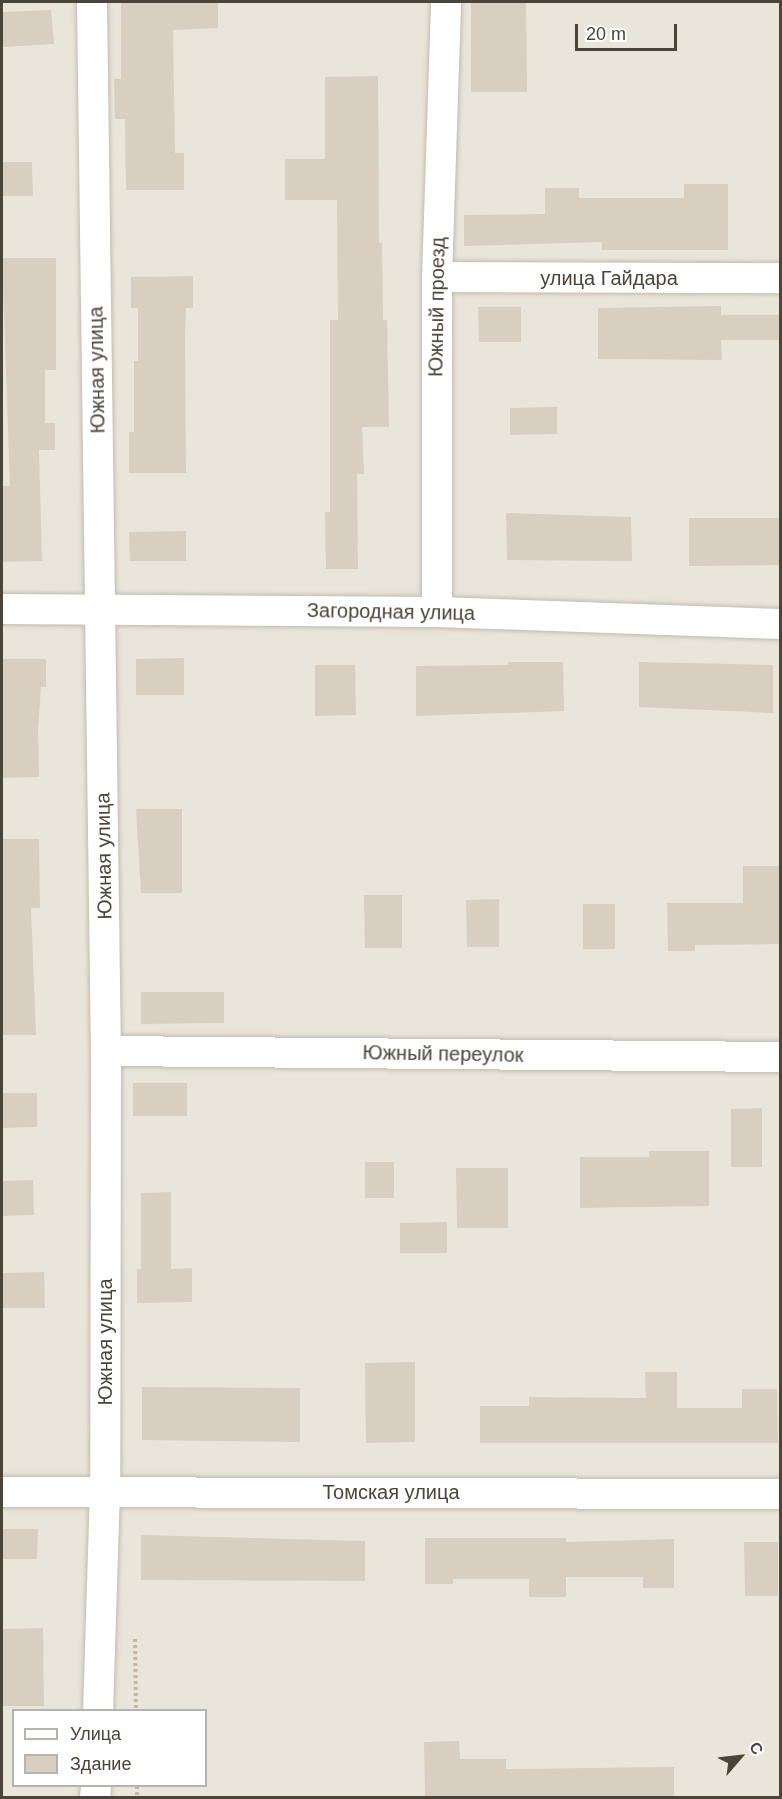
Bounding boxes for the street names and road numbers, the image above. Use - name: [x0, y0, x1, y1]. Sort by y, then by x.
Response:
- street label: Южный проезд: [424, 237, 450, 377]
- street label: улица Гайдара: [540, 266, 678, 290]
- street label: Южная улица: [84, 306, 110, 434]
- street label: Загородная улица: [307, 599, 475, 625]
- street label: Южная улица: [91, 792, 117, 920]
- street label: Южный переулок: [362, 1041, 524, 1067]
- street label: Южная улица: [93, 1278, 117, 1406]
- street label: Томская улица: [322, 1480, 460, 1504]

